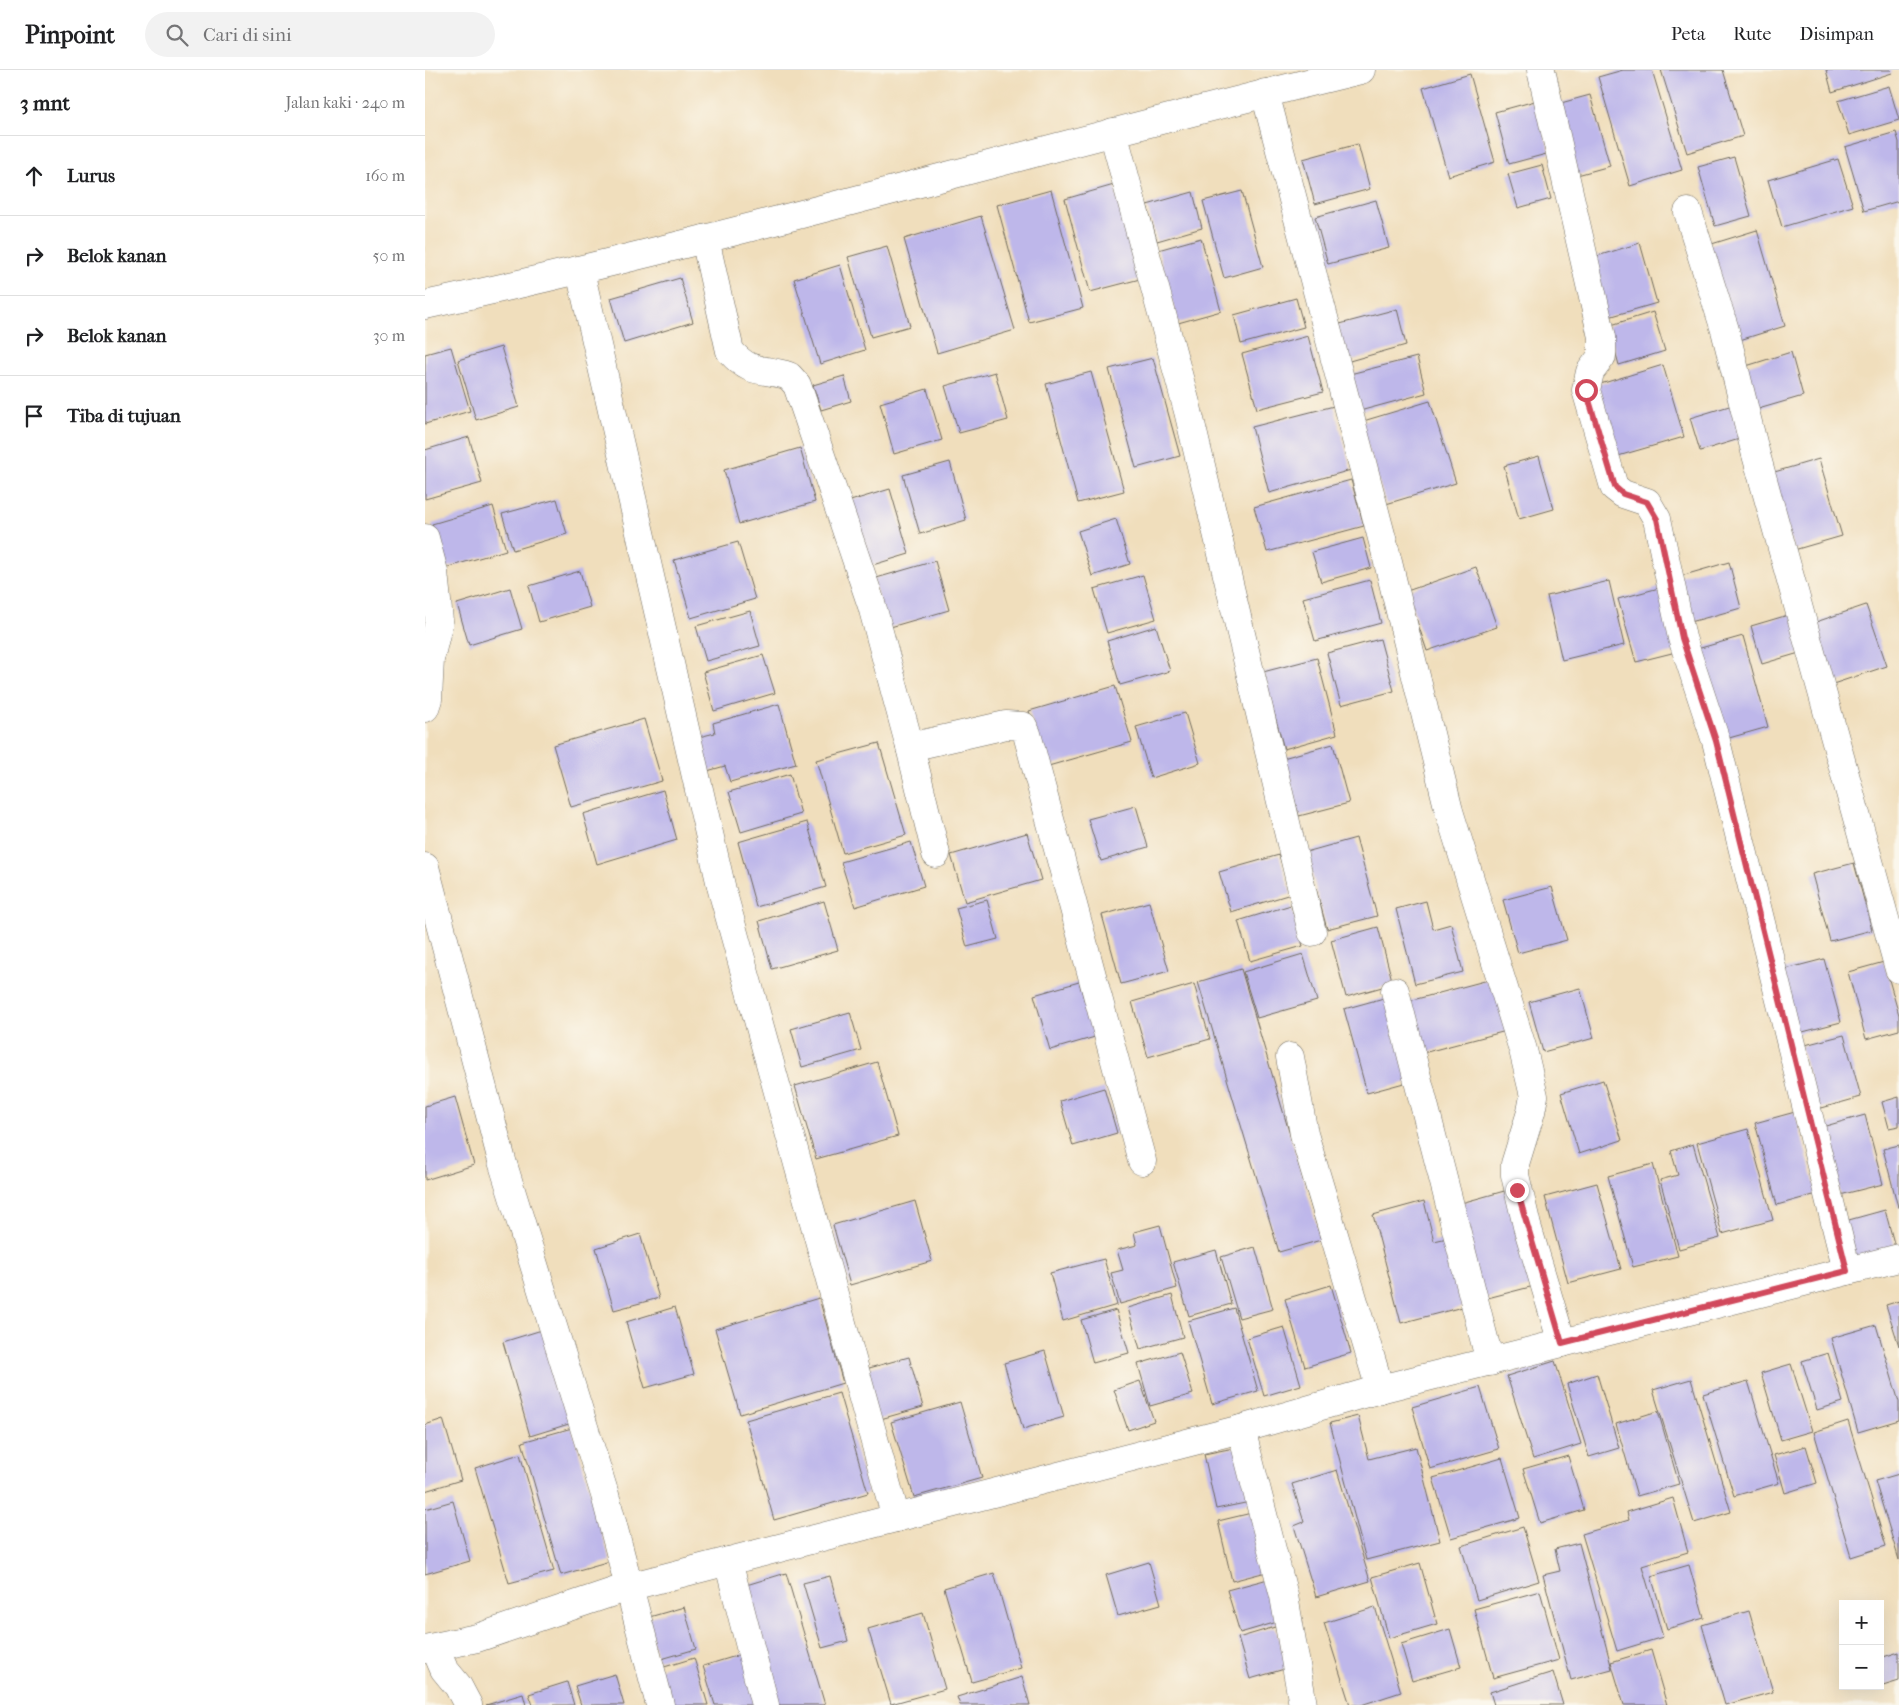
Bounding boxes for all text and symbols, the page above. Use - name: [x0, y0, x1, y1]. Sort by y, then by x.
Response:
- search box: [145, 12, 495, 57]
- text: Pinpoint: [25, 21, 115, 49]
- icon: search: [163, 21, 191, 49]
- text: Cari di sini: [203, 24, 292, 46]
- text: Peta: [1671, 24, 1705, 45]
- text: Rute: [1733, 24, 1771, 45]
- text: Disimpan: [1799, 24, 1874, 45]
- text: 3 mnt: [20, 91, 70, 115]
- text: Jalan kaki · 240 m: [285, 93, 405, 112]
- icon: ahead: [20, 162, 48, 190]
- text: Lurus: [67, 165, 115, 187]
- text: 160 m: [365, 166, 405, 185]
- icon: right: [20, 242, 48, 270]
- text: Belok kanan: [67, 245, 167, 267]
- text: 50 m: [373, 246, 405, 265]
- icon: right: [20, 322, 48, 350]
- text: Belok kanan: [67, 325, 167, 347]
- text: 30 m: [373, 326, 405, 345]
- route start: [1575, 379, 1598, 402]
- icon: arrive: [20, 402, 48, 430]
- text: Tiba di tujuan: [67, 405, 181, 427]
- route end: [1506, 1179, 1529, 1202]
- map controls: [1839, 1600, 1884, 1690]
- button: +: [1839, 1600, 1884, 1645]
- button: −: [1839, 1645, 1884, 1690]

